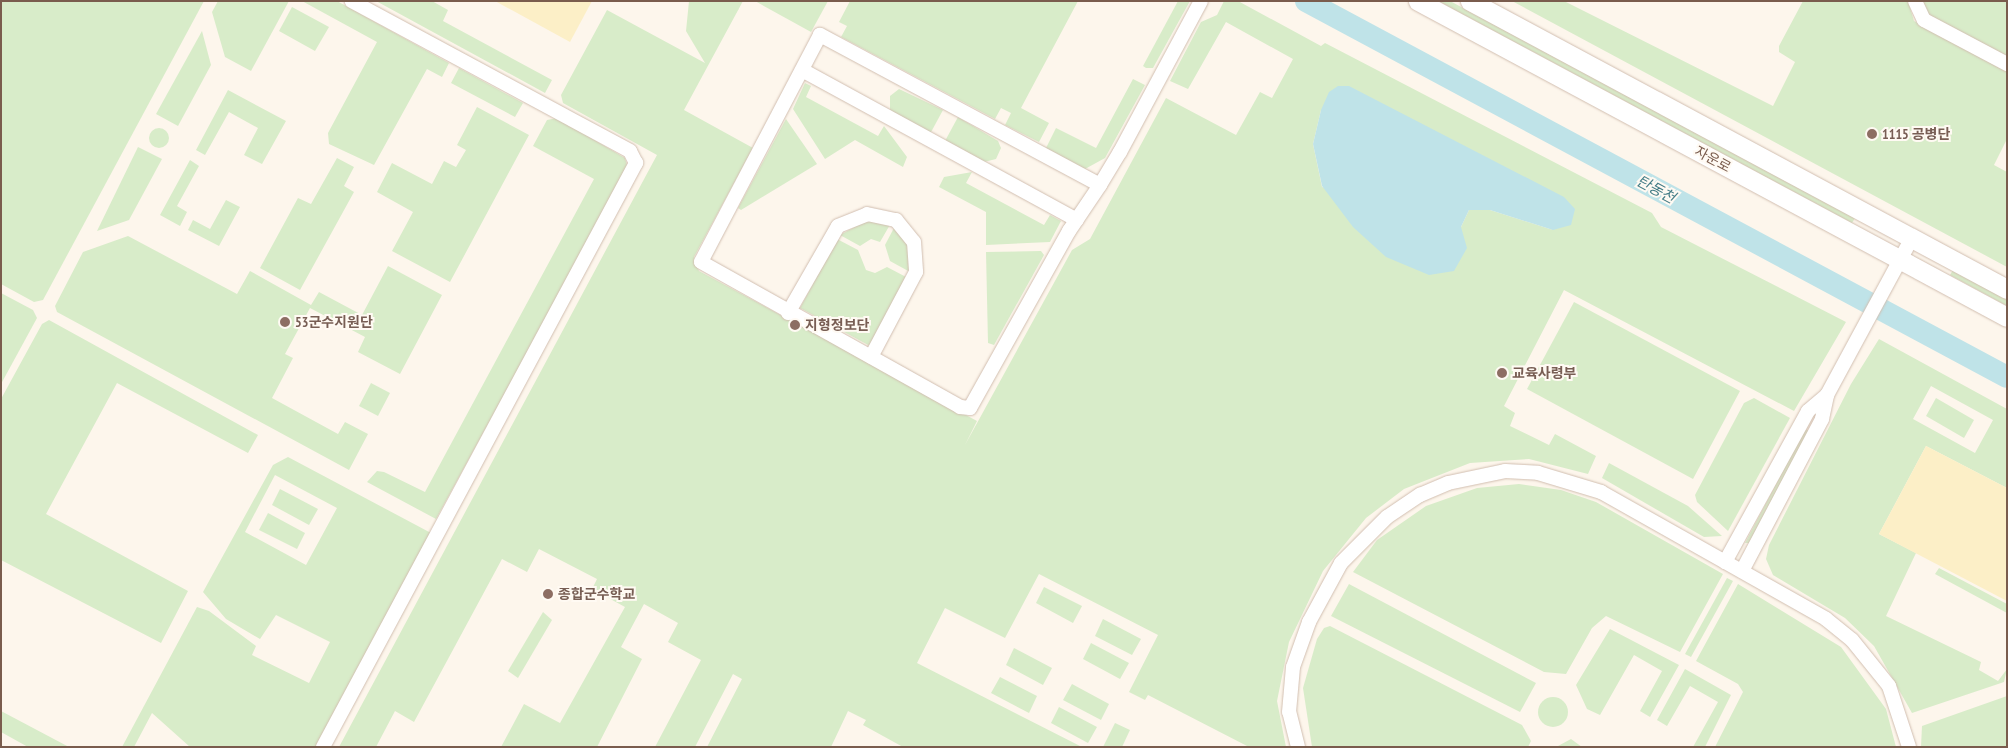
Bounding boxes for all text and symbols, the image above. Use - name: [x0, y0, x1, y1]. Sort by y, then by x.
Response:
- place label: 1115 공병단: [1882, 126, 1950, 142]
- marker: 1115 공병단: [1866, 128, 1878, 140]
- street label: 자운로: [1692, 143, 1734, 175]
- water label: 탄동천: [1633, 171, 1679, 207]
- place label: 53군수지원단: [295, 314, 373, 330]
- marker: 53군수지원단: [279, 316, 291, 328]
- place label: 지형정보단: [805, 317, 869, 333]
- marker: 지형정보단: [789, 319, 801, 331]
- place label: 교육사령부: [1512, 365, 1576, 381]
- marker: 교육사령부: [1496, 367, 1508, 379]
- place label: 종합군수학교: [558, 586, 635, 602]
- marker: 종합군수학교: [542, 588, 554, 600]

